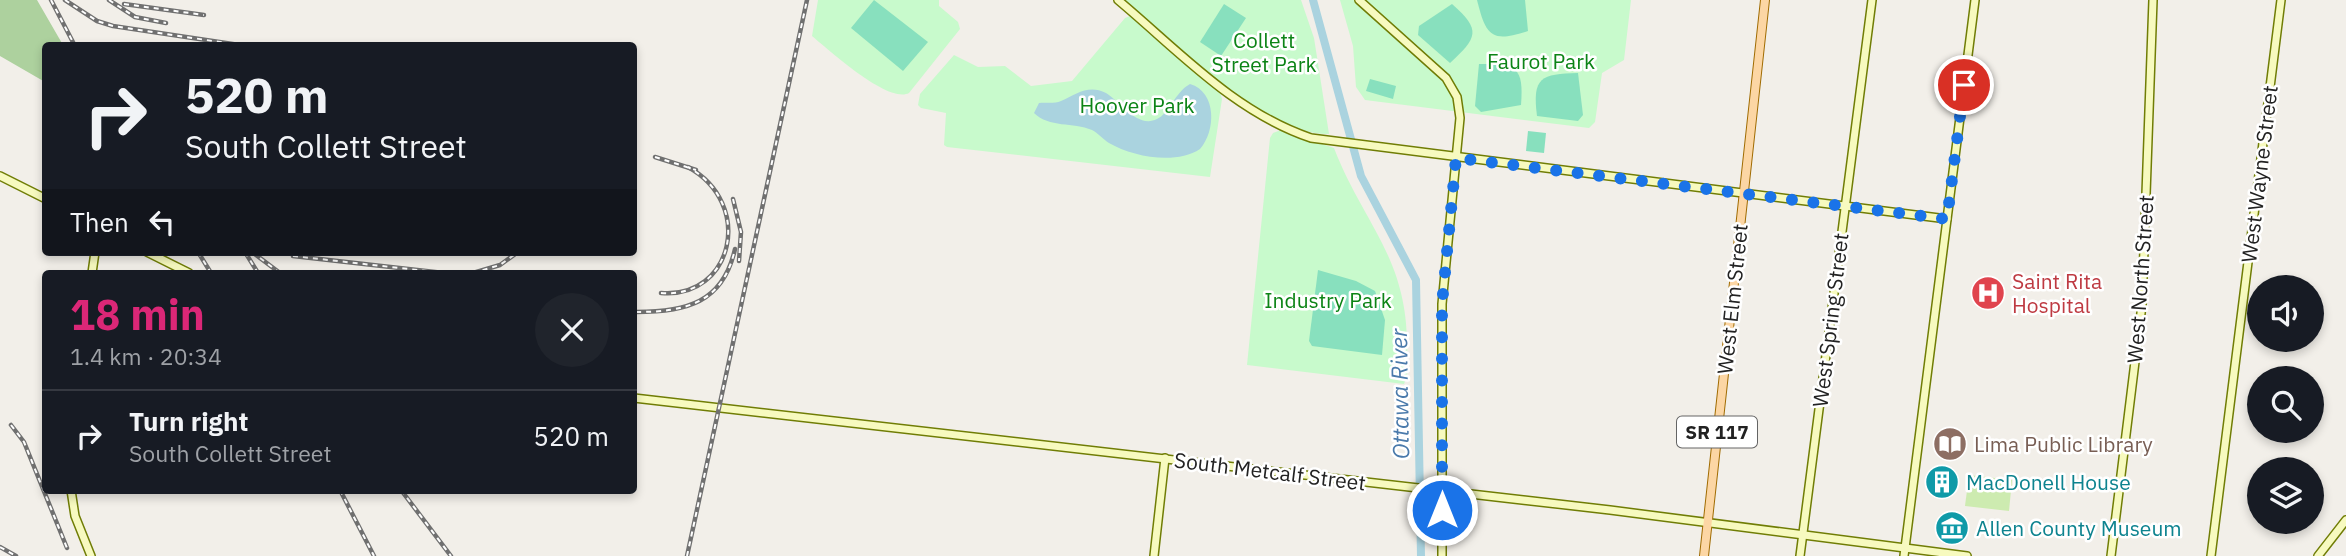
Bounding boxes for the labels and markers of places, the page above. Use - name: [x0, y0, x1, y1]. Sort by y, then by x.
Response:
- pin: [1934, 55, 1994, 115]
- place label: Saint Rita Hospital: [2012, 267, 2102, 319]
- hospital icon: Saint Rita Hospital: [1969, 274, 2007, 312]
- library icon: Lima Public Library: [1931, 425, 1969, 463]
- place label: Lima Public Library: [1974, 430, 2153, 458]
- building icon: MacDonell House: [1923, 463, 1961, 501]
- place label: MacDonell House: [1966, 468, 2131, 496]
- museum icon: Allen County Museum: [1933, 509, 1971, 547]
- place label: Allen County Museum: [1976, 514, 2182, 542]

